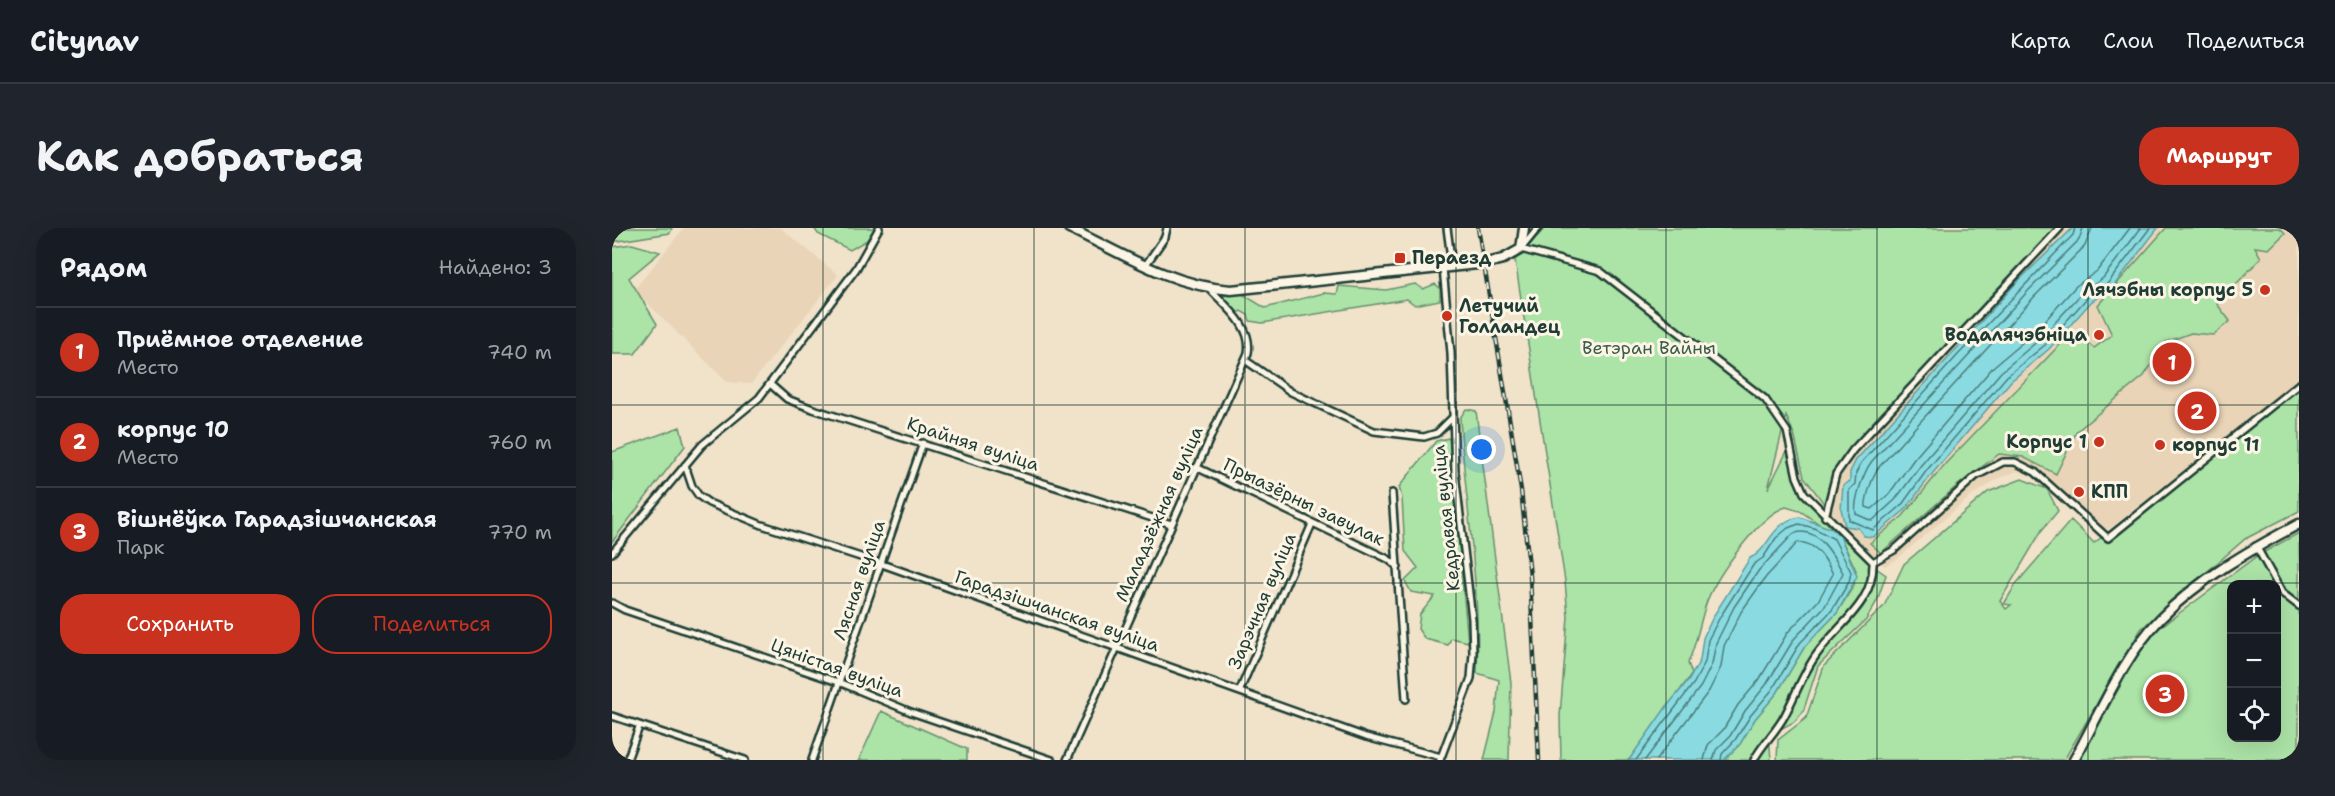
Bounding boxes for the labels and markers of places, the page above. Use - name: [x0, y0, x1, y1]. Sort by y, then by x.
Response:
- place label: Пераезд: [1412, 246, 1492, 270]
- marker: Пераезд: [1393, 251, 1407, 265]
- place label: Лячэбны корпус 5: [2082, 278, 2253, 302]
- marker: Лячэбны корпус 5: [2258, 283, 2272, 297]
- place label: Летучий Голландец: [1459, 294, 1561, 339]
- marker: Летучий Голландец: [1440, 309, 1454, 323]
- place label: Водалячэбніца: [1945, 323, 2088, 347]
- marker: Водалячэбніца: [2092, 328, 2106, 342]
- pin: 1: [2152, 340, 2192, 384]
- pin: 2: [2178, 388, 2216, 434]
- place label: Корпус 1: [2006, 430, 2087, 454]
- place label: корпус 11: [2172, 433, 2259, 457]
- marker: Корпус 1: [2092, 435, 2106, 449]
- marker: корпус 11: [2153, 438, 2167, 452]
- place label: КПП: [2091, 480, 2128, 504]
- marker: КПП: [2072, 485, 2086, 499]
- pin: 3: [2146, 672, 2184, 716]

